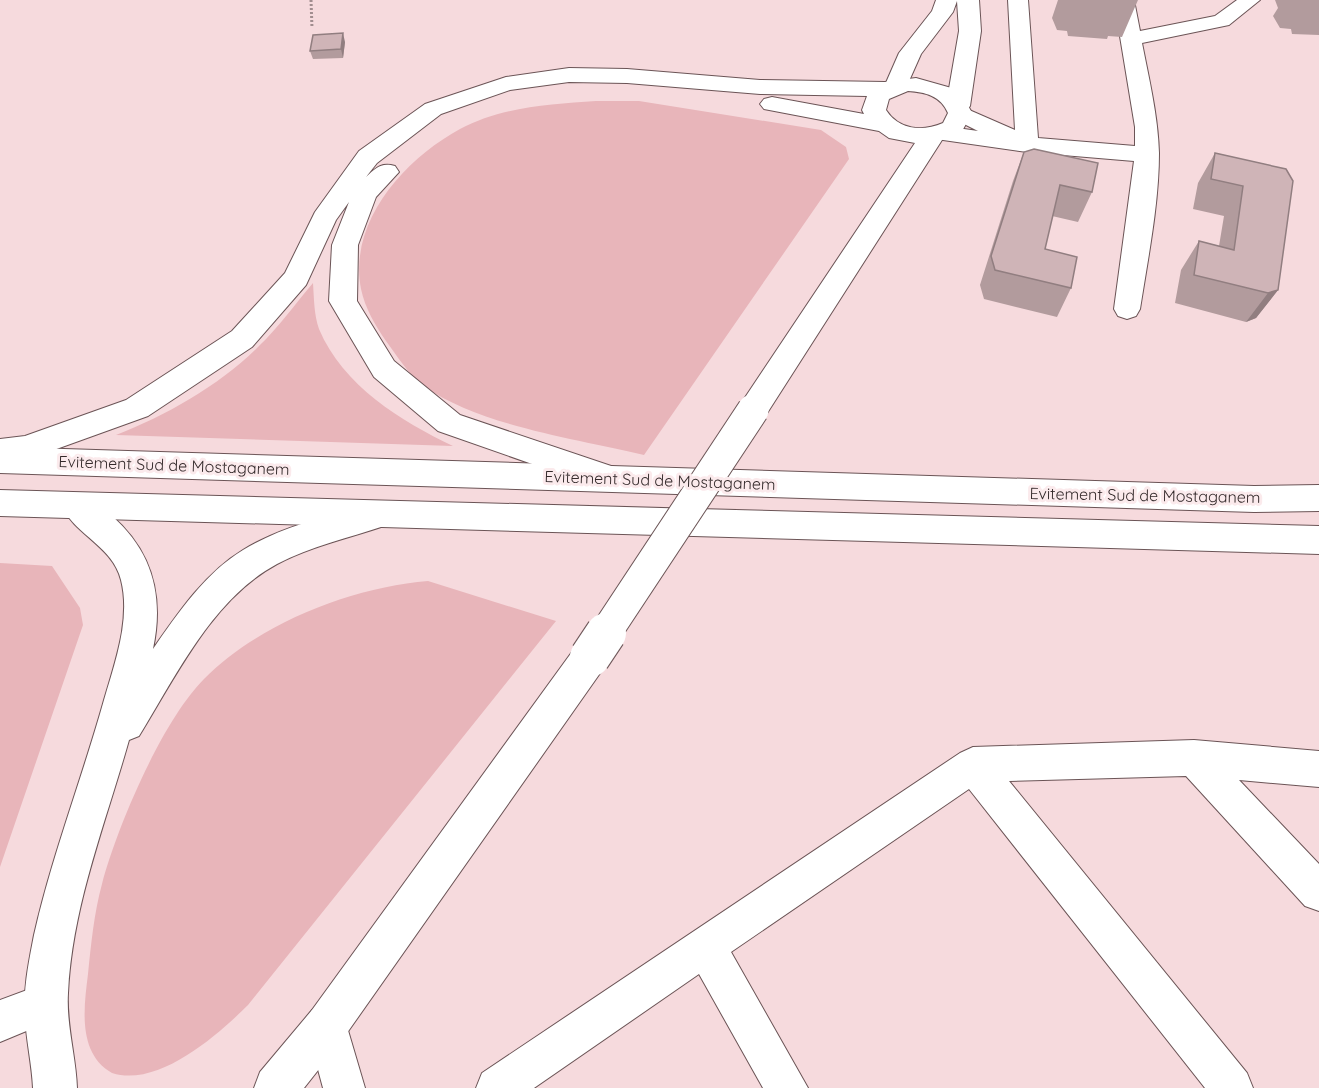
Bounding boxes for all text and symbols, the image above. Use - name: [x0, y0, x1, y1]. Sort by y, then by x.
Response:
- street label: Evitement Sud de Mostaganem: [58, 451, 290, 479]
- street label: Evitement Sud de Mostaganem: [544, 466, 776, 494]
- street label: Evitement Sud de Mostaganem: [1029, 483, 1261, 507]

